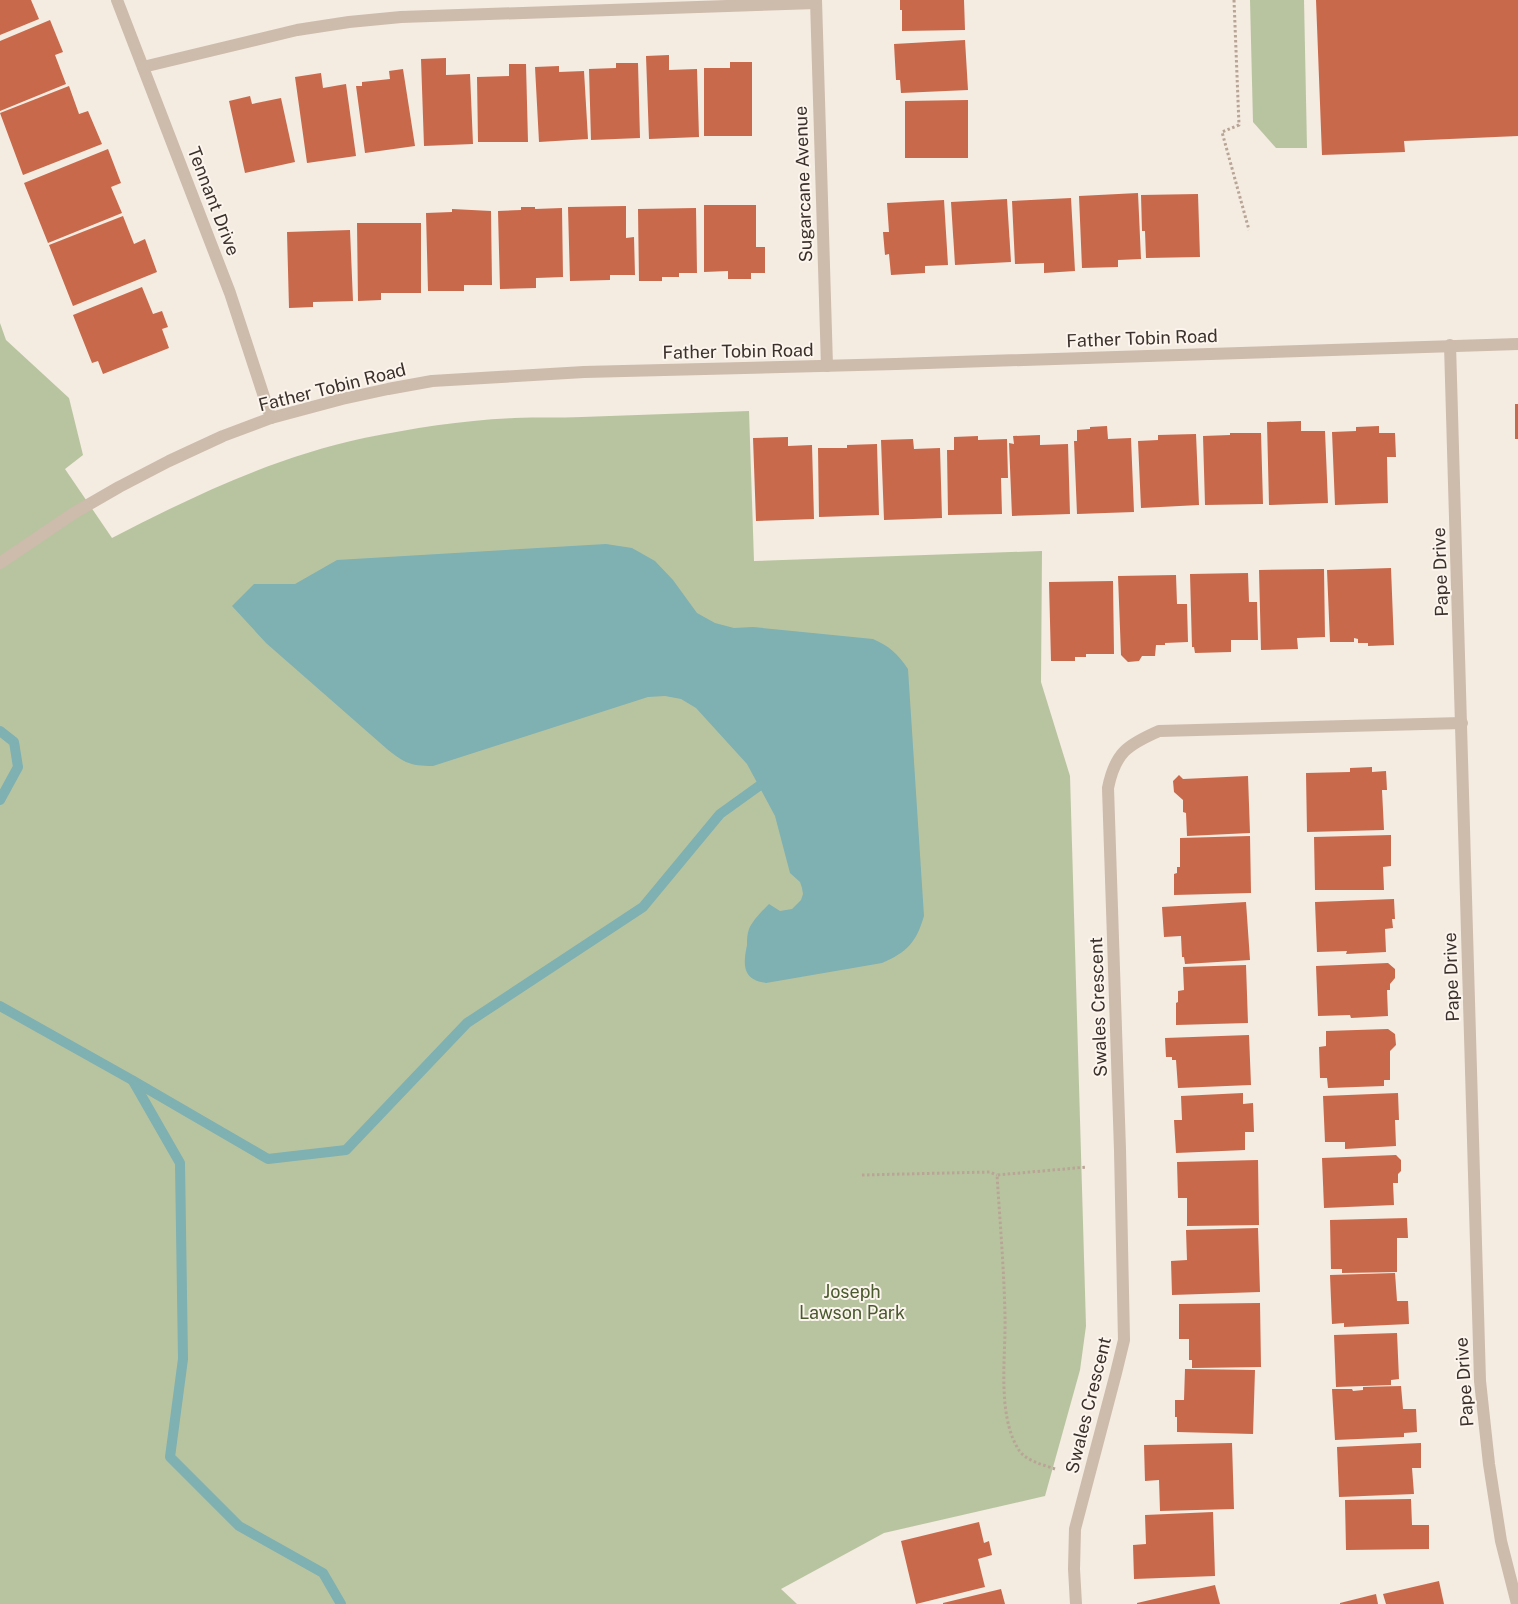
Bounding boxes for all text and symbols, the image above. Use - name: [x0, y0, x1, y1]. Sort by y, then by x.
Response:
- street label: Sugarcane Avenue: [790, 105, 816, 263]
- street label: Tennant Drive: [184, 144, 244, 258]
- street label: Father Tobin Road: [1066, 325, 1218, 351]
- street label: Father Tobin Road: [662, 339, 814, 363]
- street label: Father Tobin Road: [256, 358, 408, 416]
- street label: Pape Drive: [1428, 527, 1452, 617]
- street label: Pape Drive: [1439, 932, 1463, 1022]
- street label: Swales Crescent: [1085, 937, 1111, 1077]
- park label: Joseph Lawson Park: [799, 1281, 905, 1323]
- street label: Swales Crescent: [1061, 1335, 1115, 1475]
- street label: Pape Drive: [1450, 1337, 1478, 1427]

